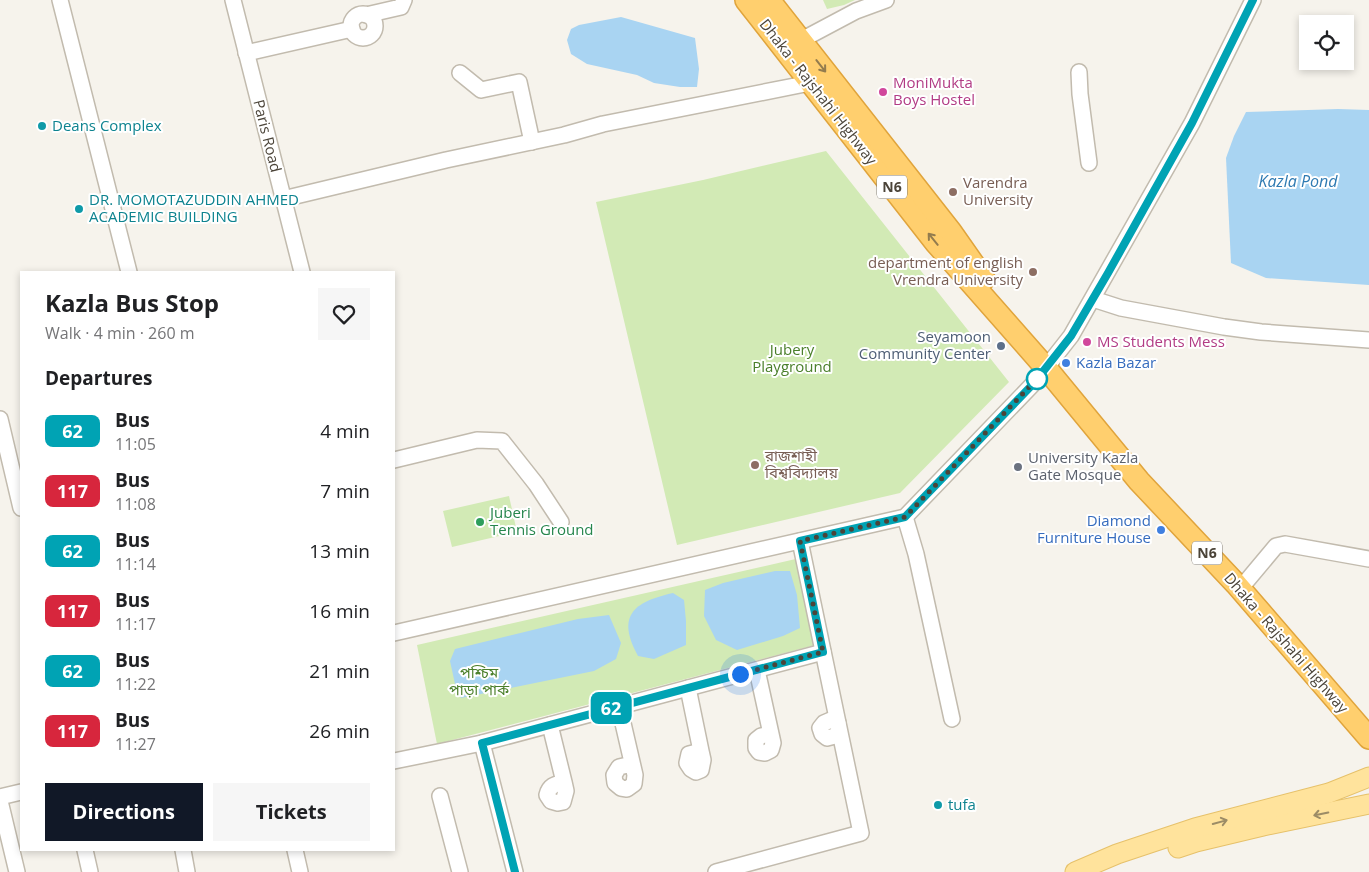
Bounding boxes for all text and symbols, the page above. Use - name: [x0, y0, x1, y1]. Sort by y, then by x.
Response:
- street label: Dhaka - Rajshahi Highway: [756, 14, 882, 169]
- map controls: [1299, 15, 1354, 70]
- button: locate: [1299, 15, 1354, 70]
- one-way arrow: [815, 59, 826, 72]
- place label: MoniMukta Boys Hostel: [893, 72, 975, 109]
- marker: MoniMukta Boys Hostel: [877, 86, 889, 98]
- street label: Paris Road: [249, 97, 287, 174]
- place label: Deans Complex: [52, 115, 162, 135]
- marker: Deans Complex: [36, 120, 48, 132]
- water label: Kazla Pond: [1259, 170, 1338, 192]
- place label: Varendra University: [963, 172, 1033, 209]
- road number: N6: [877, 176, 907, 198]
- marker: Varendra University: [947, 186, 959, 198]
- place label: DR. MOMOTAZUDDIN AHMED ACADEMIC BUILDING: [89, 189, 299, 226]
- marker: DR. MOMOTAZUDDIN AHMED ACADEMIC BUILDING: [73, 203, 85, 215]
- one-way arrow: [928, 232, 939, 245]
- place label: department of english Vrendra University: [868, 252, 1023, 289]
- marker: department of english Vrendra University: [1027, 266, 1039, 278]
- text: Kazla Bus Stop: [45, 286, 219, 319]
- button: heart: [318, 288, 370, 340]
- text: Walk · 4 min · 260 m: [45, 322, 195, 344]
- place label: Seyamoon Community Center: [859, 326, 991, 363]
- place label: MS Students Mess: [1097, 331, 1225, 351]
- marker: MS Students Mess: [1081, 336, 1093, 348]
- park label: Jubery Playground: [752, 339, 832, 376]
- marker: Seyamoon Community Center: [995, 340, 1007, 352]
- place label: Kazla Bazar: [1076, 352, 1156, 372]
- marker: Kazla Bazar: [1060, 357, 1072, 369]
- text: Departures: [45, 365, 152, 391]
- unlabelled marker: [1026, 368, 1048, 390]
- text: Bus: [115, 407, 150, 433]
- text: 4 min: [320, 418, 370, 444]
- text: 62: [62, 419, 83, 443]
- text: 11:05: [115, 433, 156, 455]
- place label: রাজশাহী বিশ্ববিদ্যালয়: [764, 445, 838, 482]
- place label: University Kazla Gate Mosque: [1028, 447, 1138, 484]
- marker: রাজশাহী বিশ্ববিদ্যালয়: [749, 459, 761, 471]
- marker: University Kazla Gate Mosque: [1012, 461, 1024, 473]
- text: Bus: [115, 467, 150, 493]
- text: 7 min: [320, 478, 370, 504]
- text: 117: [57, 479, 88, 503]
- text: 11:08: [115, 493, 156, 515]
- place label: Juberi Tennis Ground: [488, 502, 594, 539]
- place label: Diamond Furniture House: [1037, 510, 1151, 547]
- marker: Juberi Tennis Ground: [474, 516, 486, 528]
- marker: Diamond Furniture House: [1155, 524, 1167, 536]
- text: Bus: [115, 527, 150, 553]
- text: 13 min: [309, 538, 370, 564]
- text: 62: [62, 539, 83, 563]
- road number: N6: [1192, 542, 1222, 564]
- text: 11:14: [115, 553, 156, 575]
- street label: Dhaka - Rajshahi Highway: [1220, 568, 1354, 717]
- text: Bus: [115, 587, 150, 613]
- text: 16 min: [309, 598, 370, 624]
- text: 117: [57, 599, 88, 623]
- text: 11:17: [115, 613, 156, 635]
- text: Bus: [115, 647, 150, 673]
- text: 21 min: [309, 658, 370, 684]
- text: 62: [62, 659, 83, 683]
- park label: পশ্চিম পাড়া পার্ক: [449, 662, 510, 699]
- your location: [728, 662, 753, 687]
- text: 11:22: [115, 673, 156, 695]
- line badge: 62: [588, 692, 634, 724]
- text: 62: [601, 696, 621, 720]
- text: Bus: [115, 707, 150, 733]
- text: 26 min: [309, 718, 370, 744]
- text: 117: [57, 719, 88, 743]
- text: 11:27: [115, 733, 156, 755]
- button: Directions: [45, 783, 203, 841]
- button: Tickets: [213, 783, 370, 841]
- place label: tufa: [948, 794, 976, 814]
- marker: tufa: [932, 799, 944, 811]
- one-way arrow: [1314, 810, 1330, 819]
- one-way arrow: [1211, 817, 1227, 826]

